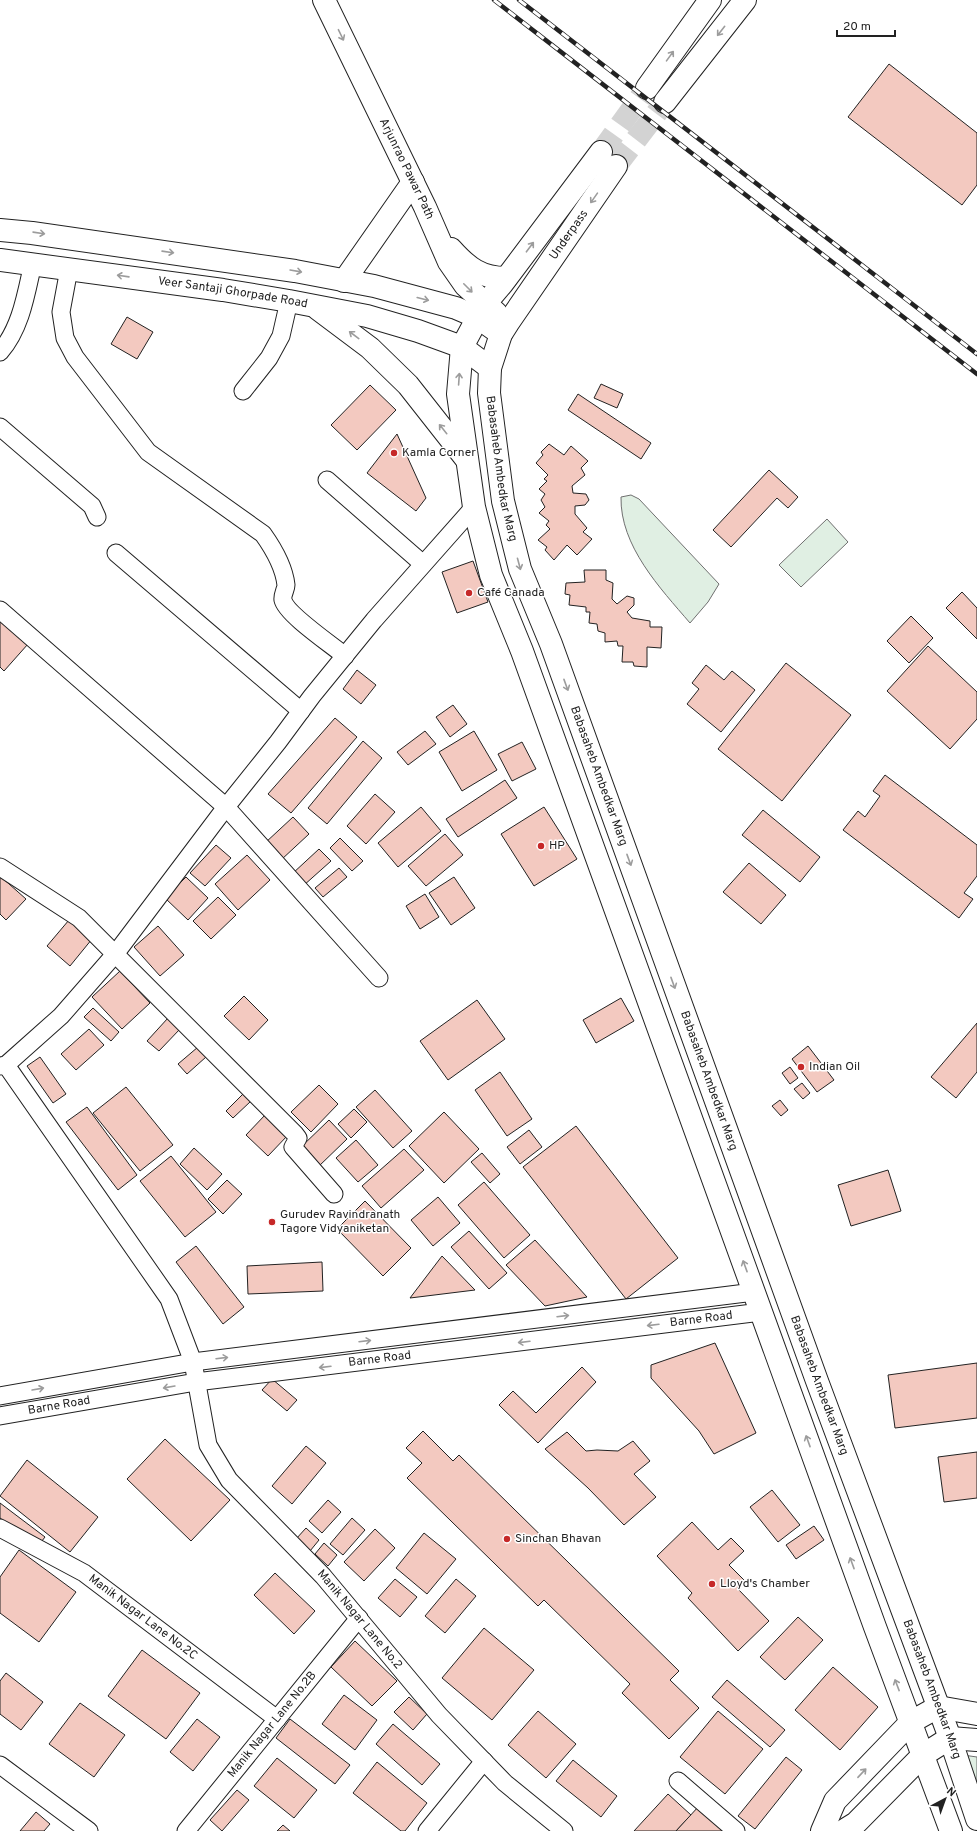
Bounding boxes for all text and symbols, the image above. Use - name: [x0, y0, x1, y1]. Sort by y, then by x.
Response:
- scale bar: [837, 12, 895, 38]
- text: 20 m: [843, 19, 871, 35]
- one-way arrow: [717, 25, 726, 36]
- one-way arrow: [338, 29, 345, 41]
- one-way arrow: [666, 51, 674, 62]
- street label: Arjunrao Pawar Path: [375, 116, 438, 222]
- one-way arrow: [590, 192, 598, 203]
- street label: Underpass: [546, 207, 592, 263]
- one-way arrow: [32, 230, 45, 237]
- one-way arrow: [526, 241, 534, 252]
- one-way arrow: [161, 248, 174, 256]
- one-way arrow: [289, 267, 302, 275]
- one-way arrow: [117, 272, 130, 280]
- street label: Veer Santaji Ghorpade Road: [157, 273, 309, 312]
- one-way arrow: [463, 283, 473, 293]
- one-way arrow: [416, 296, 429, 303]
- one-way arrow: [348, 331, 359, 340]
- one-way arrow: [455, 373, 462, 386]
- street label: Babasaheb Ambedkar Marg: [481, 395, 521, 543]
- one-way arrow: [438, 424, 447, 435]
- place label: Kamla Corner: [402, 445, 476, 461]
- marker: Kamla Corner: [389, 448, 399, 458]
- one-way arrow: [516, 557, 523, 570]
- place label: Café Canada: [477, 585, 545, 601]
- marker: Café Canada: [464, 588, 474, 598]
- one-way arrow: [563, 679, 570, 692]
- street label: Babasaheb Ambedkar Marg: [566, 704, 631, 848]
- place label: HP: [549, 838, 565, 854]
- marker: HP: [536, 841, 546, 851]
- one-way arrow: [626, 854, 634, 866]
- one-way arrow: [670, 976, 678, 988]
- street label: Babasaheb Ambedkar Marg: [676, 1009, 741, 1153]
- place label: Indian Oil: [809, 1059, 860, 1075]
- marker: Indian Oil: [796, 1062, 806, 1072]
- place label: Gurudev Ravindranath Tagore Vidyaniketan: [280, 1207, 400, 1237]
- marker: Gurudev Ravindranath Tagore Vidyaniketan: [267, 1217, 277, 1227]
- one-way arrow: [740, 1261, 748, 1273]
- street label: Barne Road: [669, 1308, 734, 1331]
- one-way arrow: [556, 1312, 569, 1320]
- street label: Babasaheb Ambedkar Marg: [786, 1314, 852, 1458]
- one-way arrow: [647, 1321, 660, 1329]
- one-way arrow: [358, 1337, 371, 1344]
- one-way arrow: [518, 1338, 531, 1345]
- street label: Barne Road: [347, 1347, 412, 1371]
- one-way arrow: [215, 1354, 228, 1362]
- one-way arrow: [319, 1363, 332, 1370]
- one-way arrow: [162, 1383, 175, 1391]
- one-way arrow: [32, 1385, 45, 1393]
- street label: Barne Road: [27, 1392, 92, 1419]
- one-way arrow: [803, 1436, 811, 1448]
- place label: Sinchan Bhavan: [515, 1531, 601, 1547]
- marker: Sinchan Bhavan: [502, 1534, 512, 1544]
- one-way arrow: [848, 1557, 855, 1570]
- street label: Manik Nagar Lane No.2: [313, 1566, 406, 1673]
- street label: Manik Nagar Lane No.2C: [85, 1571, 201, 1664]
- place label: Lloyd's Chamber: [720, 1576, 810, 1592]
- marker: Lloyd's Chamber: [707, 1579, 717, 1589]
- street label: Babasaheb Ambedkar Marg: [899, 1617, 964, 1761]
- street label: Manik Nagar Lane No.2B: [224, 1668, 321, 1781]
- one-way arrow: [893, 1680, 901, 1692]
- one-way arrow: [857, 1768, 867, 1778]
- north arrow: [925, 1779, 965, 1819]
- text: N: [943, 1784, 958, 1800]

